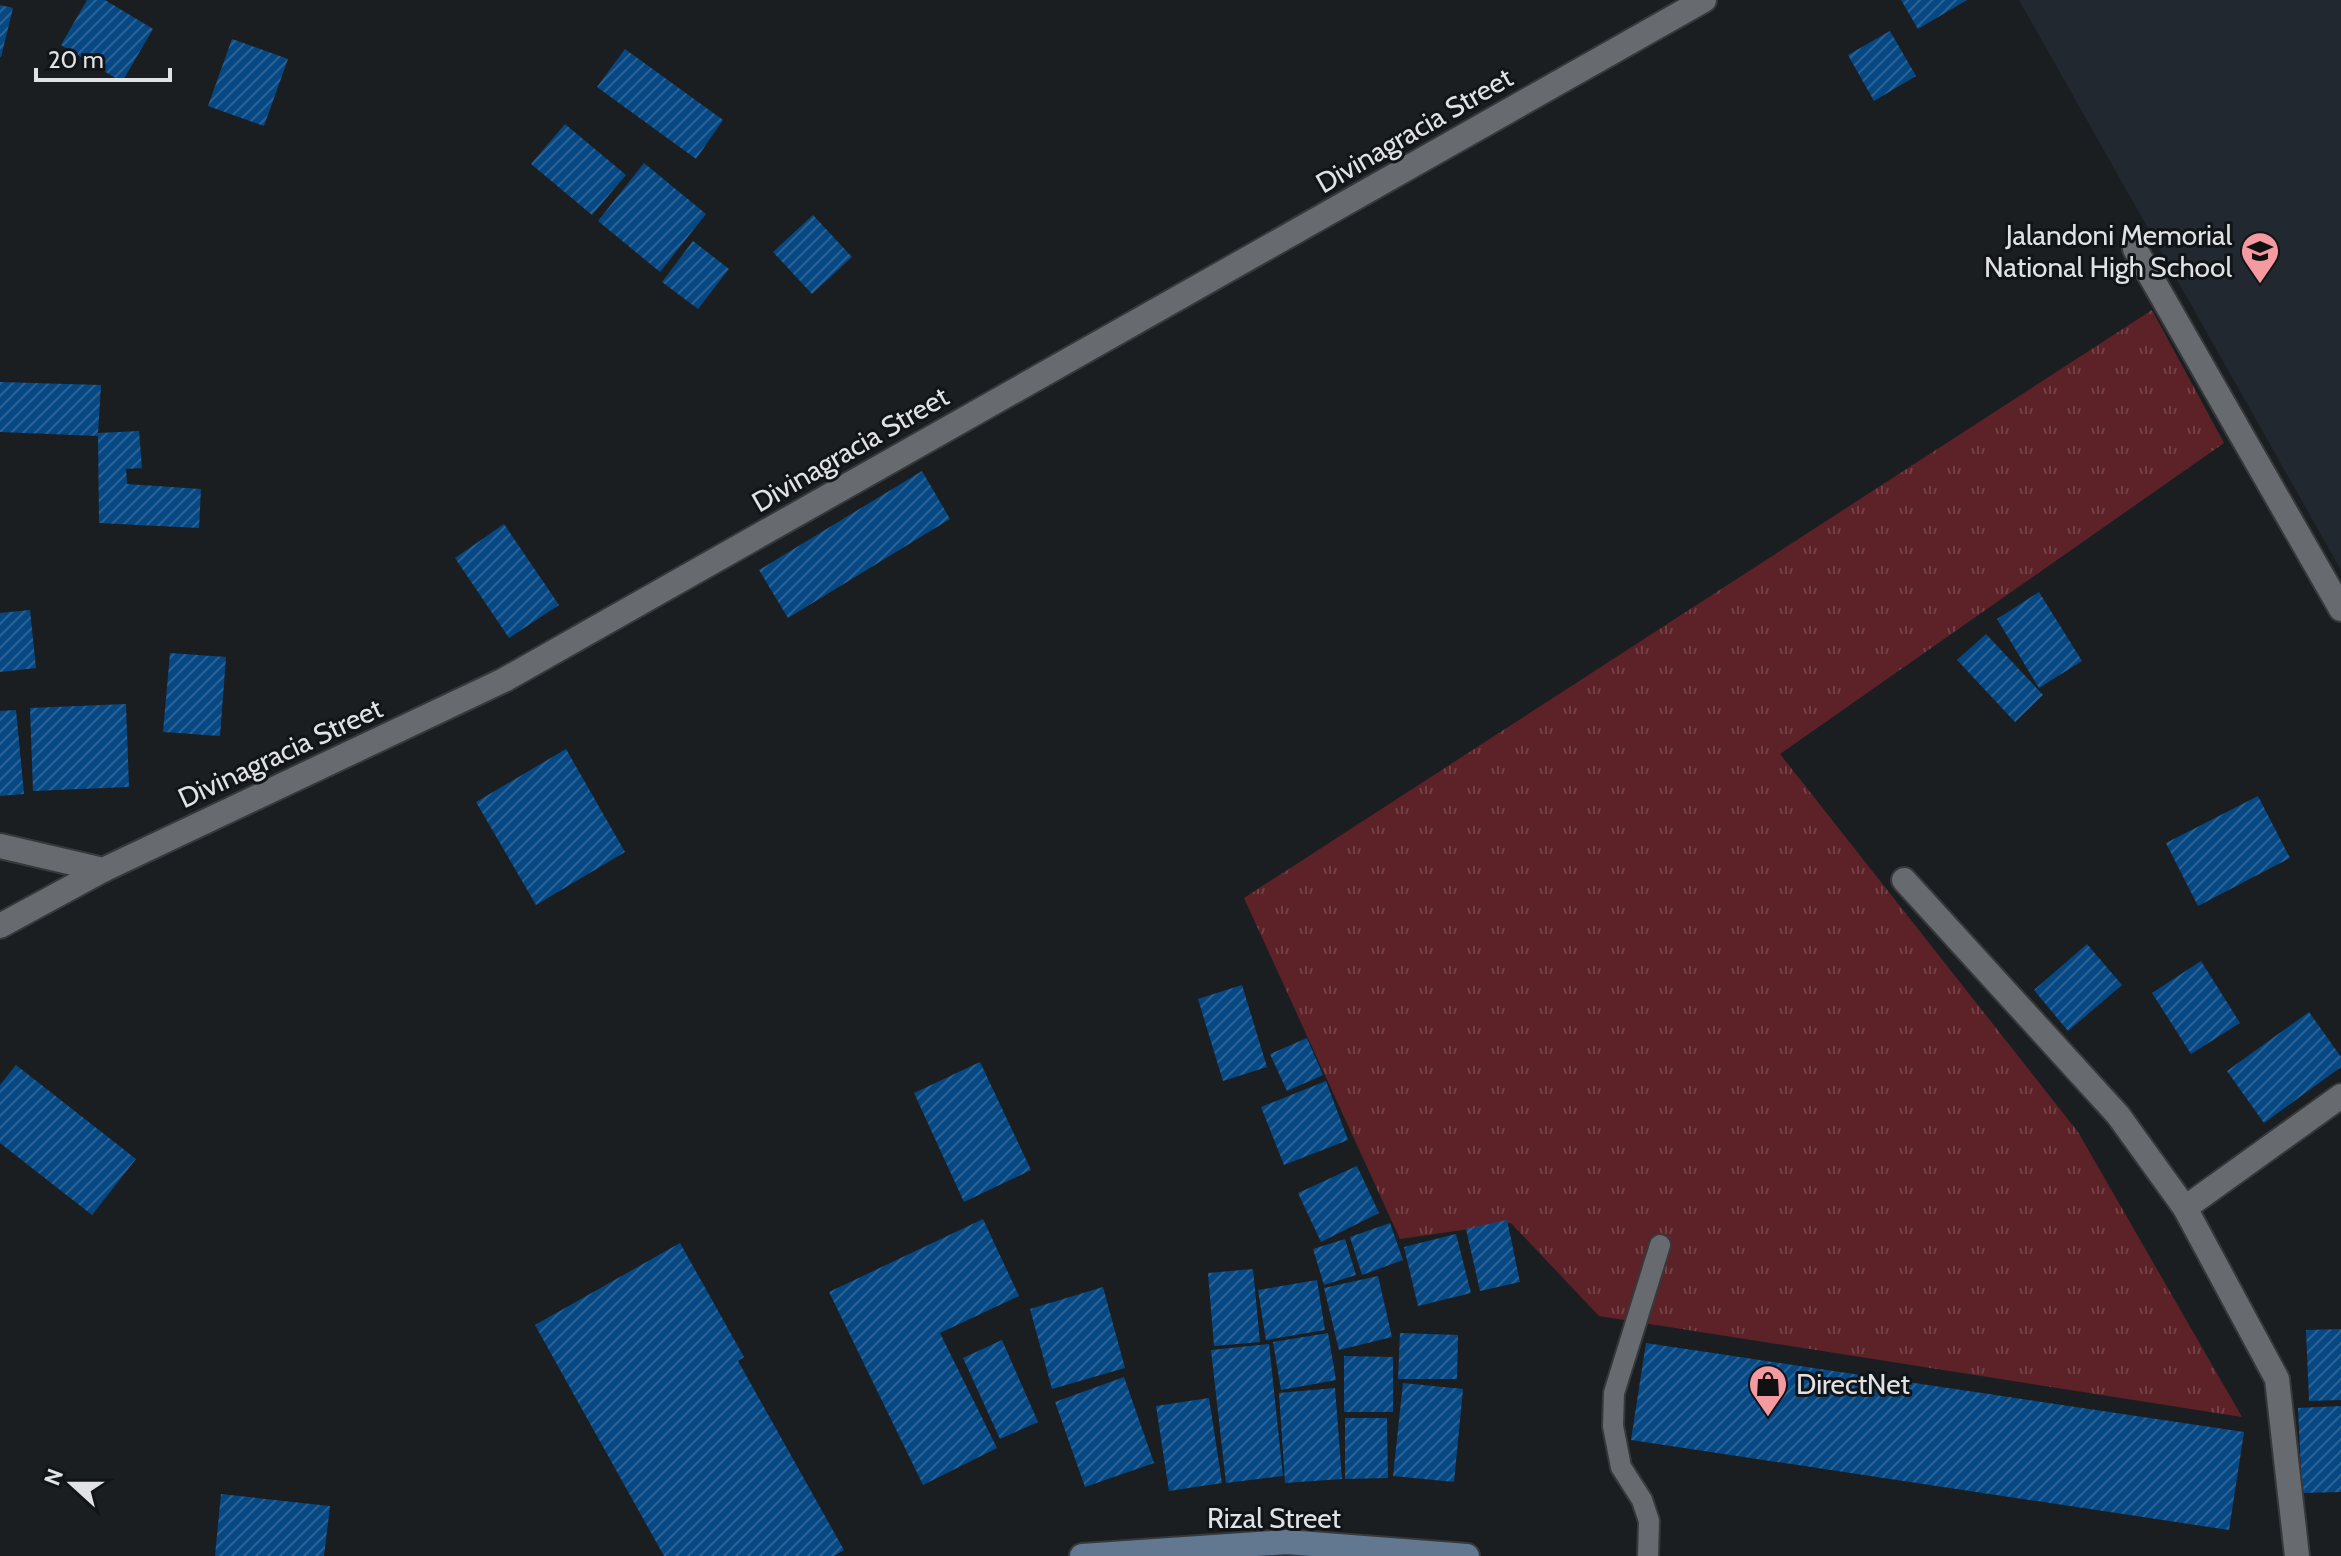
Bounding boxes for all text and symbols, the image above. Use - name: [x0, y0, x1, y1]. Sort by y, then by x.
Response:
- scale bar: [36, 32, 170, 82]
- text: 20 m: [48, 45, 104, 74]
- street label: Divinagracia Street: [1310, 60, 1518, 200]
- place label: Jalandoni Memorial National High School: [1984, 218, 2232, 284]
- school or university icon: Jalandoni Memorial National High School: [2239, 230, 2281, 285]
- street label: Divinagracia Street: [746, 379, 954, 519]
- street label: Divinagracia Street: [173, 691, 387, 815]
- shop icon: DirectNet: [1747, 1363, 1789, 1418]
- place label: DirectNet: [1796, 1367, 1910, 1401]
- north arrow: [32, 1444, 112, 1524]
- text: N: [38, 1465, 69, 1489]
- street label: Rizal Street: [1207, 1501, 1341, 1535]

